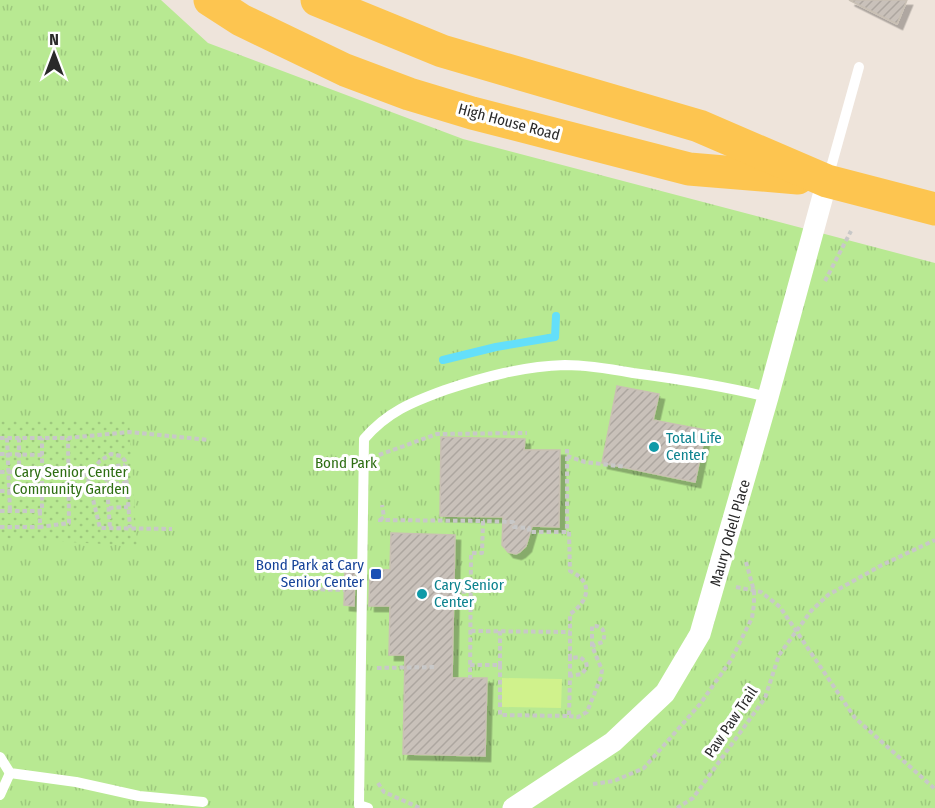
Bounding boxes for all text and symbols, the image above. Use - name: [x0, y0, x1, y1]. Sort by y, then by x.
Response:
- north arrow: [24, 24, 84, 84]
- text: N: [49, 30, 59, 49]
- street label: High House Road: [456, 100, 562, 144]
- place label: Total Life Center: [666, 429, 722, 464]
- marker: Total Life Center: [647, 440, 661, 454]
- park label: Bond Park: [315, 454, 377, 472]
- park label: Cary Senior Center Community Garden: [12, 463, 130, 498]
- street label: Maury Odell Place: [706, 478, 754, 588]
- place label: Bond Park at Cary Senior Center: [256, 556, 365, 591]
- marker: Bond Park at Cary Senior Center: [369, 567, 383, 581]
- place label: Cary Senior Center: [434, 576, 505, 611]
- marker: Cary Senior Center: [415, 587, 429, 601]
- street label: Paw Paw Trail: [701, 683, 761, 761]

